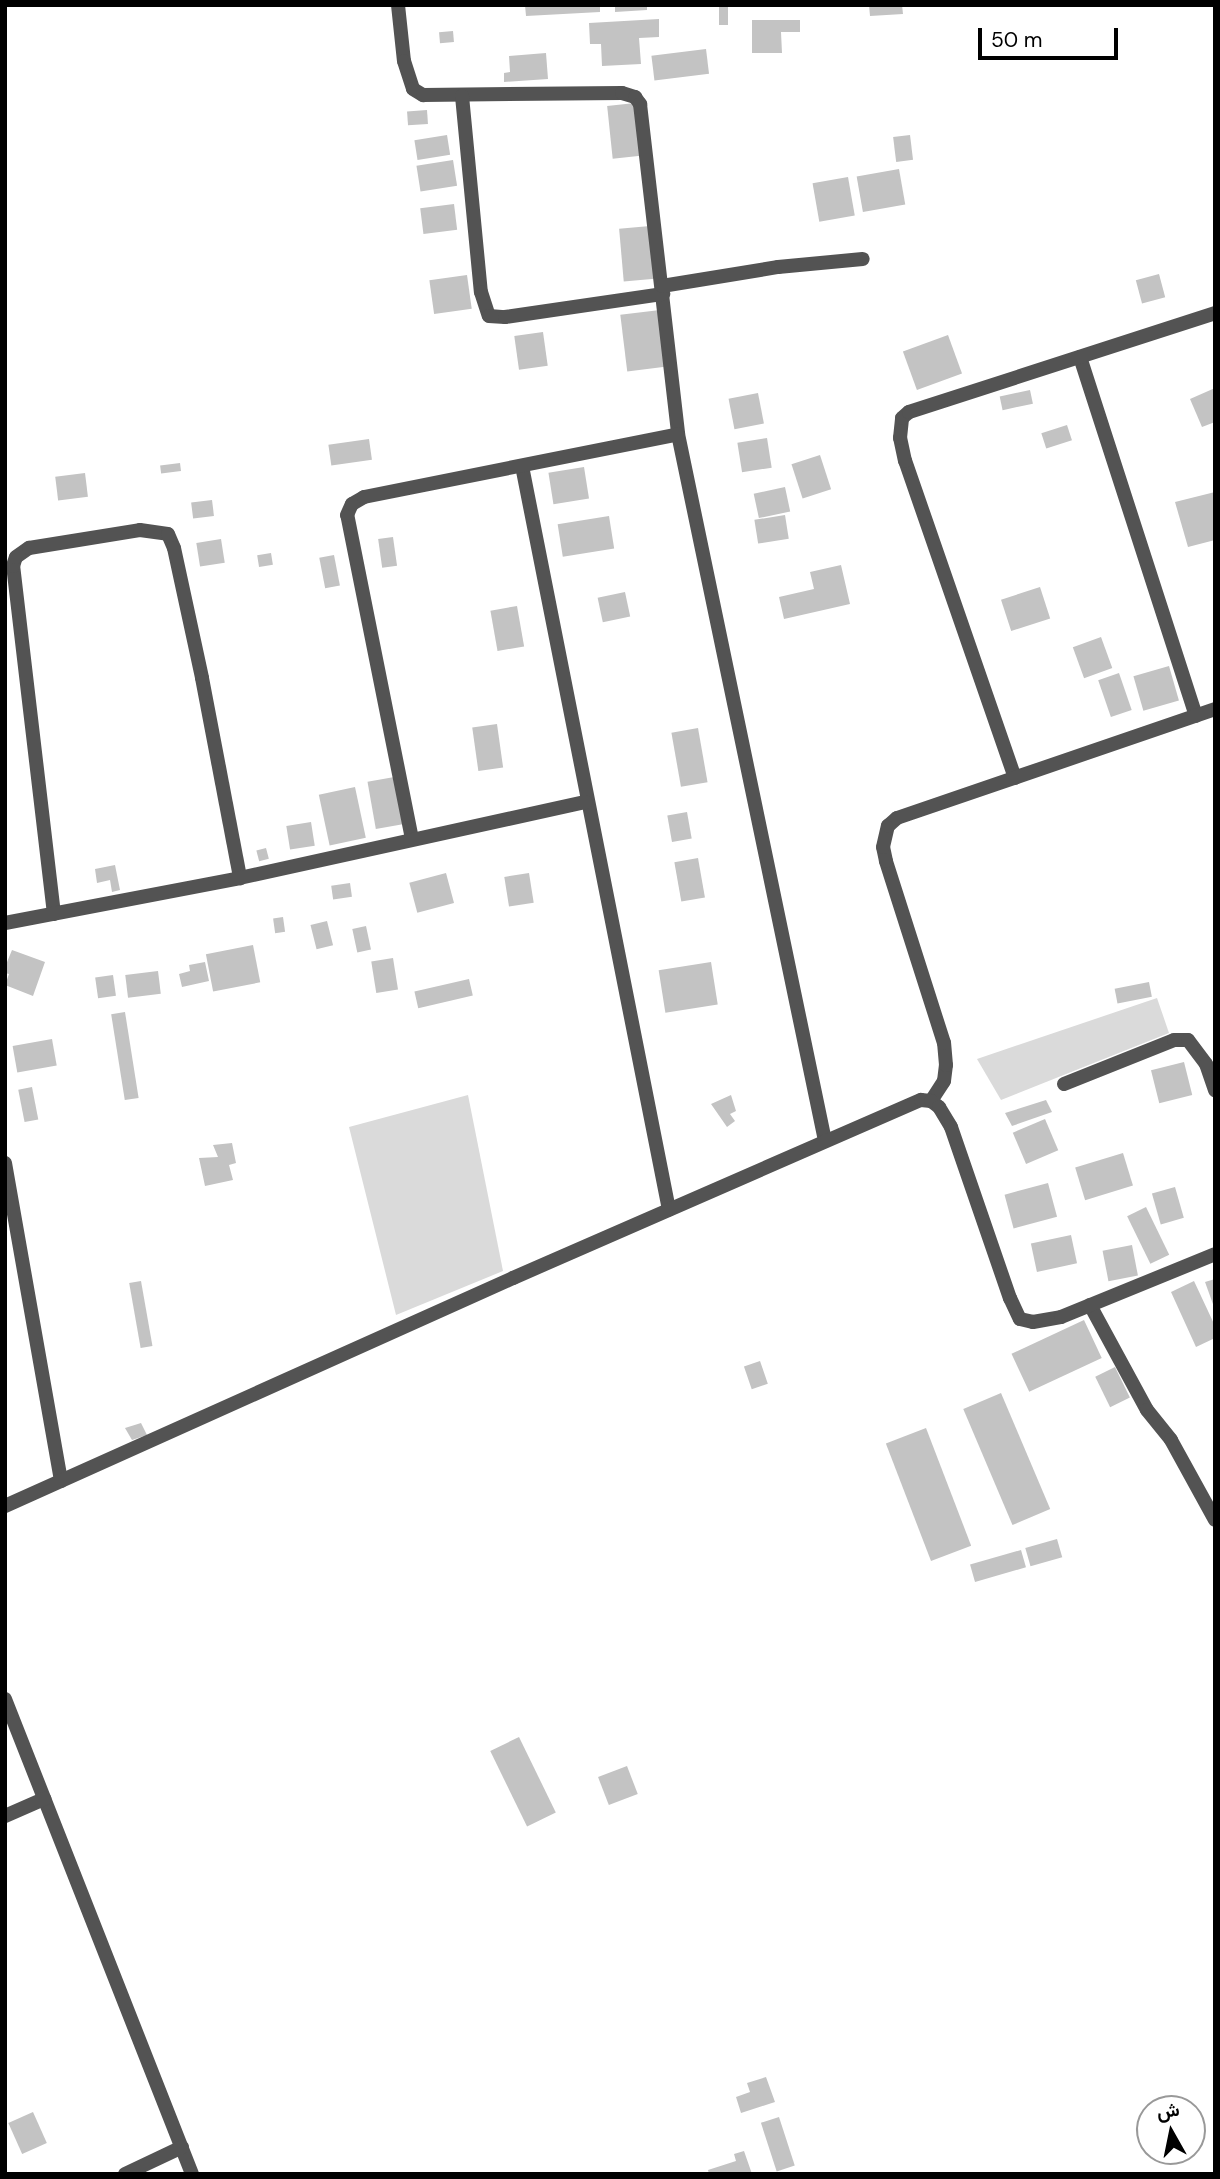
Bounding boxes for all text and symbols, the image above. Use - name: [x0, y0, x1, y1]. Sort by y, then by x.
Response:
- scale bar: [982, 14, 1122, 58]
- text: 50 m: [991, 26, 1042, 54]
- north arrow: [1136, 2095, 1206, 2165]
- text: ش: [1155, 2097, 1181, 2125]

